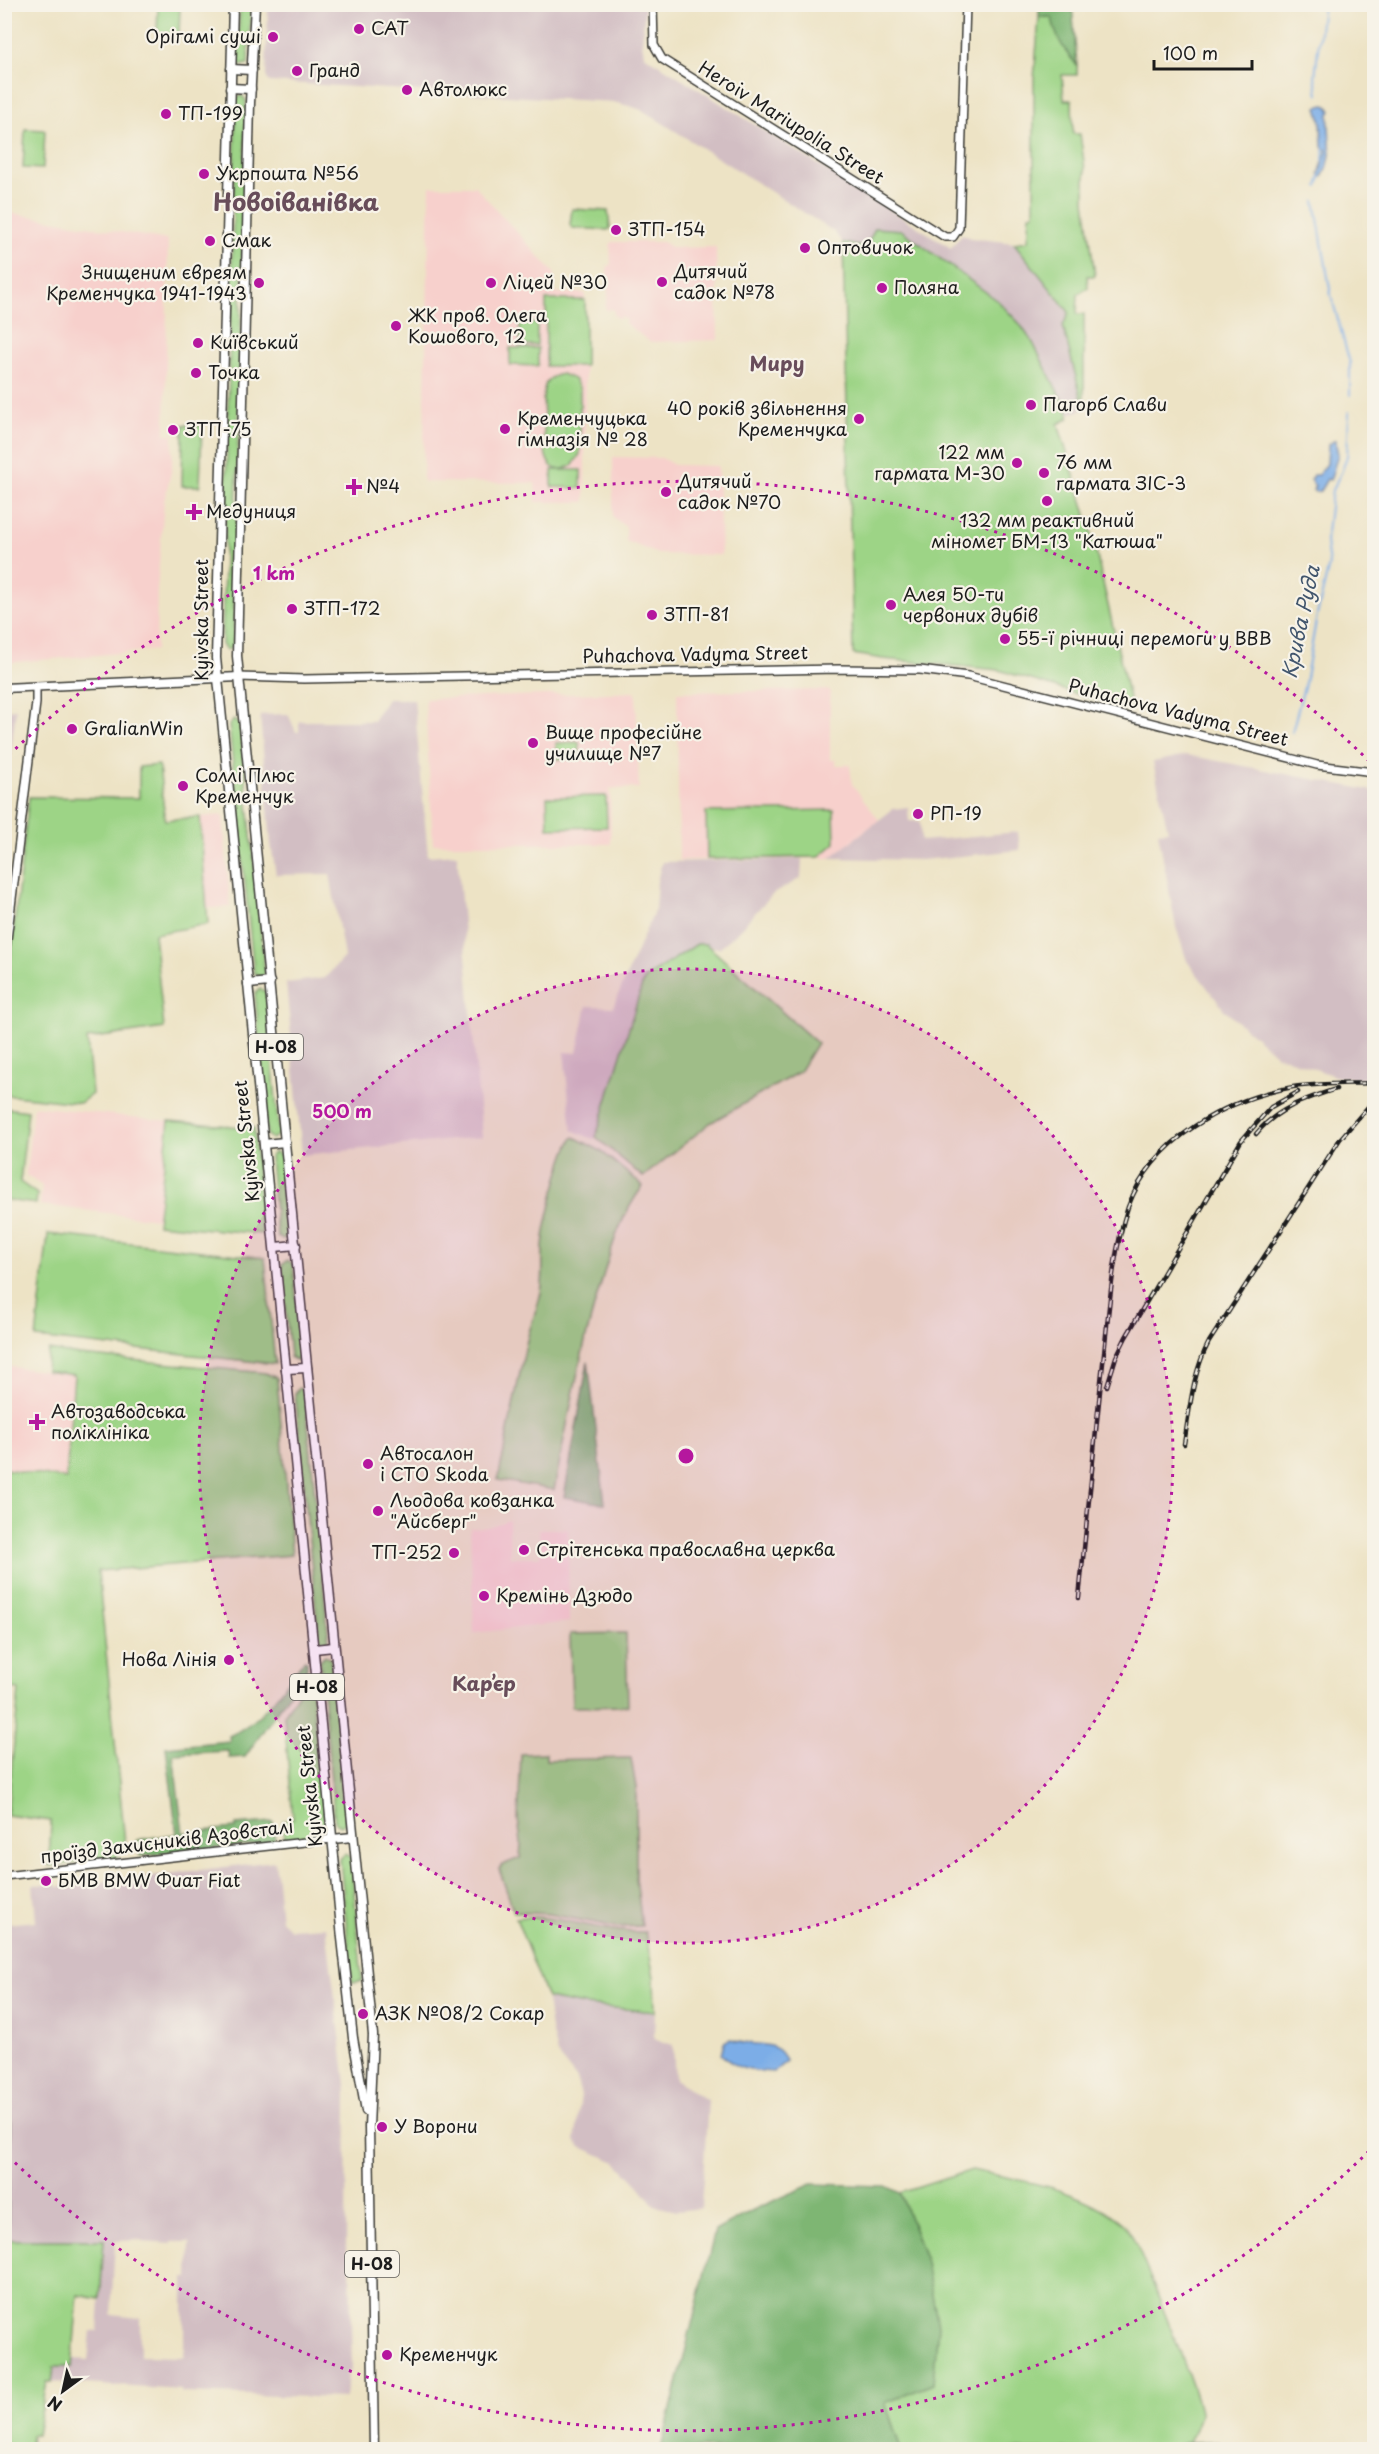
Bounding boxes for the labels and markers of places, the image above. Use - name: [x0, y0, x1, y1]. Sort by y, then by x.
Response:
- place label: САТ: [371, 14, 409, 41]
- place label: Орігамі суші: [145, 22, 261, 49]
- marker: САТ: [352, 22, 366, 36]
- marker: Орігамі суші: [266, 30, 280, 44]
- place label: Гранд: [309, 56, 360, 83]
- marker: Гранд: [290, 64, 304, 78]
- place label: Автолюкс: [419, 75, 507, 102]
- marker: Автолюкс: [400, 83, 414, 97]
- place label: ТП-199: [178, 99, 243, 126]
- marker: ТП-199: [159, 107, 173, 121]
- place label: Укрпошта №56: [216, 159, 359, 186]
- marker: Укрпошта №56: [197, 167, 211, 181]
- place label: ЗТП-154: [628, 215, 706, 242]
- marker: ЗТП-154: [609, 223, 623, 237]
- place label: Смак: [222, 226, 272, 253]
- place label: Оптовичок: [817, 233, 913, 260]
- marker: Смак: [203, 234, 217, 248]
- marker: Оптовичок: [798, 241, 812, 255]
- place label: Дитячий садок №78: [673, 257, 775, 305]
- place label: Знищеним євреям Кременчука 1941-1943: [46, 258, 247, 306]
- place label: Ліцей №30: [503, 268, 607, 295]
- place label: Поляна: [894, 273, 960, 300]
- marker: Дитячий садок №78: [655, 275, 669, 289]
- marker: Знищеним євреям Кременчука 1941-1943: [252, 276, 266, 290]
- marker: Ліцей №30: [484, 276, 498, 290]
- marker: Поляна: [875, 281, 889, 295]
- place label: ЖК пров. Олега Кошового, 12: [408, 301, 548, 349]
- marker: ЖК пров. Олега Кошового, 12: [389, 319, 403, 333]
- place label: Київський: [210, 328, 299, 355]
- marker: Київський: [191, 336, 205, 350]
- place label: Точка: [208, 358, 260, 385]
- marker: Точка: [189, 366, 203, 380]
- place label: Пагорб Слави: [1043, 390, 1167, 417]
- place label: 40 рокiв звiльнення Кременчука: [667, 394, 848, 442]
- marker: Пагорб Слави: [1024, 398, 1038, 412]
- place label: Кременчуцька гімназія № 28: [517, 404, 648, 452]
- marker: 40 рокiв звiльнення Кременчука: [852, 412, 866, 426]
- place label: ЗТП-75: [185, 415, 251, 442]
- marker: Кременчуцька гімназія № 28: [498, 422, 512, 436]
- marker: ЗТП-75: [166, 423, 180, 437]
- place label: 122 мм гармата М-30: [874, 438, 1005, 486]
- place label: 76 мм гармата ЗІС-3: [1056, 448, 1186, 496]
- marker: 122 мм гармата М-30: [1010, 456, 1024, 470]
- marker: 76 мм гармата ЗІС-3: [1037, 466, 1051, 480]
- place label: Дитячий садок №70: [677, 467, 781, 515]
- place label: №4: [366, 472, 400, 499]
- marker: №4: [347, 480, 361, 494]
- marker: Дитячий садок №70: [659, 485, 673, 499]
- marker: 132 мм реактивний міномет БМ-13 "Катюша": [1040, 494, 1054, 508]
- place label: Медуниця: [206, 497, 296, 524]
- marker: Медуниця: [187, 505, 201, 519]
- place label: 132 мм реактивний міномет БМ-13 "Катюша": [931, 506, 1163, 554]
- place label: Алея 50-ти червоних дубів: [903, 580, 1038, 628]
- place label: ЗТП-172: [304, 594, 380, 621]
- marker: Алея 50-ти червоних дубів: [884, 598, 898, 612]
- place label: ЗТП-81: [664, 600, 729, 627]
- marker: ЗТП-172: [285, 602, 299, 616]
- marker: ЗТП-81: [645, 608, 659, 622]
- place label: 55-ї річниці перемоги у ВВВ: [1017, 624, 1272, 651]
- marker: 55-ї річниці перемоги у ВВВ: [998, 632, 1012, 646]
- place label: GralianWin: [84, 714, 184, 741]
- place label: Вище професійне училище №7: [545, 718, 702, 766]
- marker: GralianWin: [65, 722, 79, 736]
- marker: Вище професійне училище №7: [526, 736, 540, 750]
- place label: Соллі Плюс Кременчук: [195, 761, 295, 809]
- marker: Соллі Плюс Кременчук: [176, 779, 190, 793]
- place label: РП-19: [930, 799, 982, 826]
- marker: РП-19: [911, 807, 925, 821]
- place label: Автозаводська поліклініка: [51, 1397, 186, 1445]
- marker: Автозаводська поліклініка: [28, 1413, 46, 1431]
- place label: Автосалон і СТО Skoda: [380, 1439, 489, 1487]
- centre of rings: [676, 1446, 696, 1466]
- marker: Автосалон і СТО Skoda: [361, 1457, 375, 1471]
- place label: Льодова ковзанка "Айсберг": [390, 1486, 555, 1534]
- marker: Льодова ковзанка "Айсберг": [371, 1504, 385, 1518]
- place label: Стрітенська православна церква: [536, 1535, 836, 1562]
- place label: ТП-252: [371, 1538, 442, 1565]
- marker: Стрітенська православна церква: [517, 1543, 531, 1557]
- marker: ТП-252: [447, 1546, 461, 1560]
- place label: Кремінь Дзюдо: [496, 1581, 633, 1608]
- marker: Кремінь Дзюдо: [477, 1589, 491, 1603]
- place label: Нова Лінія: [122, 1645, 217, 1672]
- marker: Нова Лінія: [222, 1653, 236, 1667]
- place label: БМВ BMW Фиат Fiat: [58, 1866, 240, 1893]
- marker: БМВ BMW Фиат Fiat: [39, 1874, 53, 1888]
- place label: АЗК №08/2 Сокар: [375, 1999, 544, 2026]
- marker: АЗК №08/2 Сокар: [356, 2007, 370, 2021]
- place label: У Ворони: [394, 2112, 478, 2139]
- marker: У Ворони: [375, 2120, 389, 2134]
- place label: Кременчук: [399, 2340, 498, 2367]
- marker: Кременчук: [380, 2348, 394, 2362]

